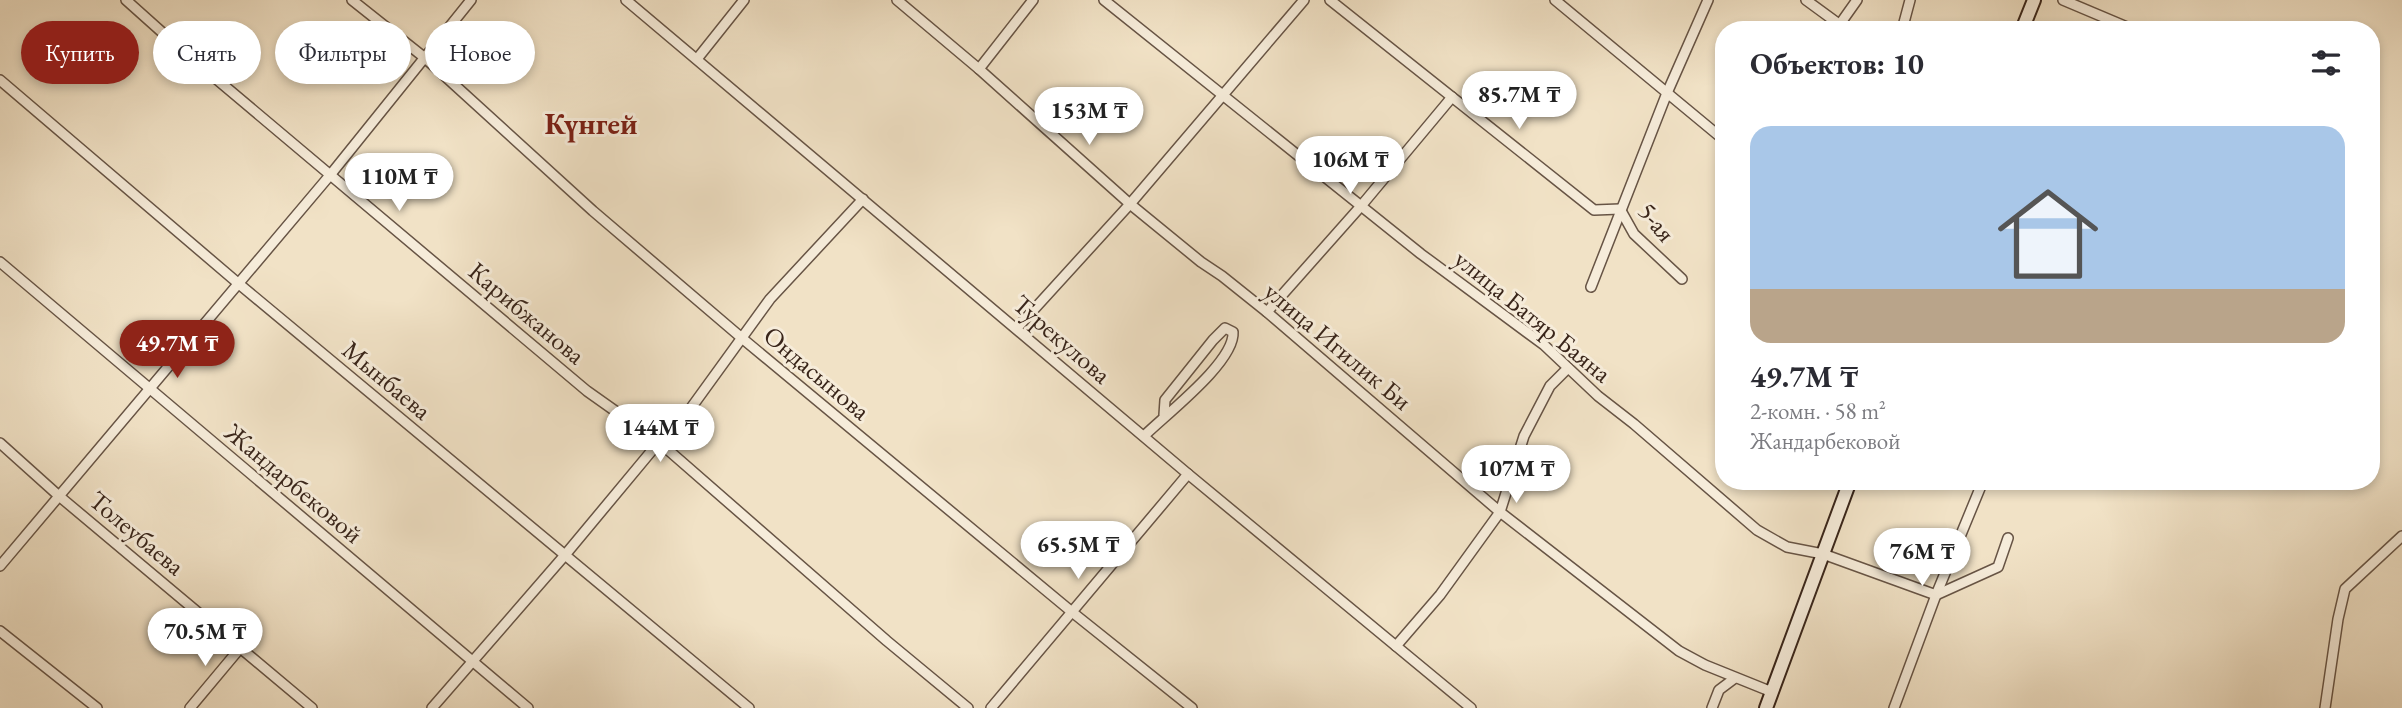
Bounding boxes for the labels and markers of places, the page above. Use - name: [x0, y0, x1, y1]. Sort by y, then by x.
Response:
- pin: 85.7M ₸: [1454, 72, 1584, 131]
- pin: 153M ₸: [1032, 88, 1146, 147]
- pin: 106M ₸: [1293, 136, 1407, 196]
- pin: 110M ₸: [342, 154, 456, 213]
- pin: 49.7M ₸: [112, 320, 242, 380]
- pin: 144M ₸: [603, 405, 717, 464]
- pin: 107M ₸: [1459, 446, 1573, 505]
- pin: 65.5M ₸: [1013, 522, 1143, 581]
- pin: 76M ₸: [1873, 528, 1971, 588]
- pin: 70.5M ₸: [140, 608, 270, 668]

